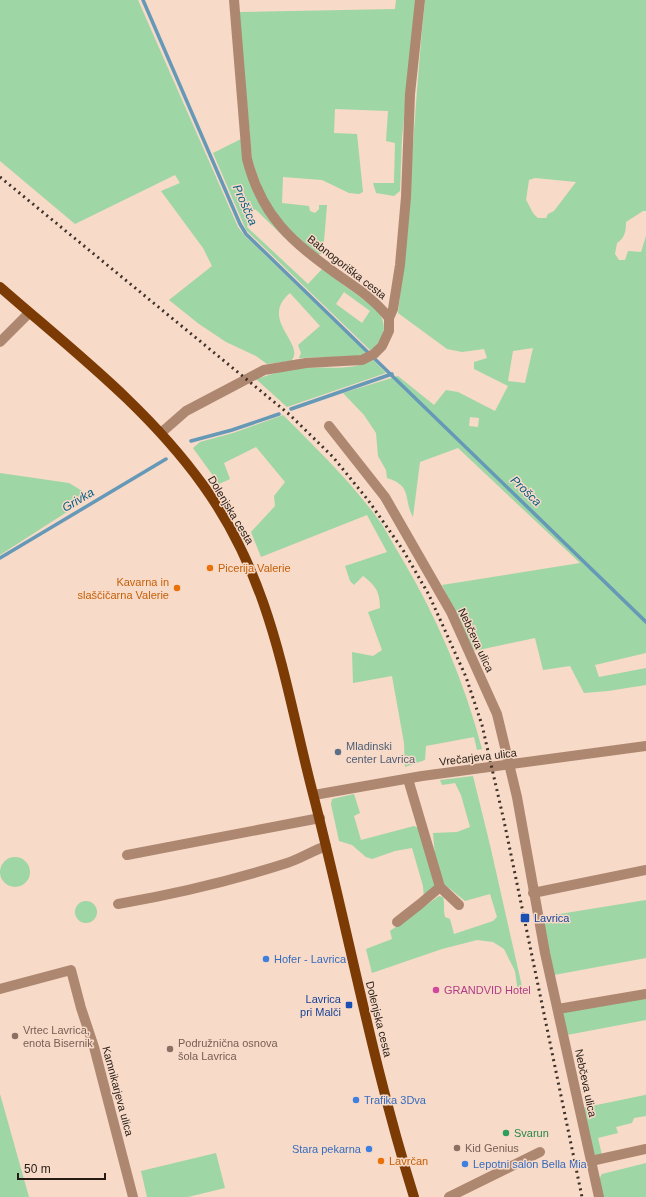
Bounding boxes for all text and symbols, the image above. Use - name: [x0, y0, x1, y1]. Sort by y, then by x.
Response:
- water label: Proščca: [230, 182, 260, 228]
- street label: Babnogoriška cesta: [305, 233, 389, 302]
- water label: Prošca: [508, 473, 545, 509]
- street label: Dolenjska cesta: [206, 474, 257, 547]
- water label: Grivka: [60, 485, 97, 515]
- place label: Picerija Valerie: [218, 562, 291, 574]
- marker: Picerija Valerie: [205, 563, 215, 573]
- place label: Kavarna in slaščičarna Valerie: [77, 576, 169, 601]
- marker: Kavarna in slaščičarna Valerie: [172, 583, 182, 593]
- street label: Nebčeva ulica: [456, 606, 496, 675]
- place label: Mladinski center Lavrica: [346, 740, 416, 765]
- street label: Vrečarjeva ulica: [439, 746, 518, 768]
- marker: Mladinski center Lavrica: [333, 747, 343, 757]
- marker: Lavrica: [519, 912, 531, 924]
- place label: Lavrica: [534, 912, 570, 924]
- place label: Hofer - Lavrica: [274, 953, 347, 965]
- marker: Hofer - Lavrica: [261, 954, 271, 964]
- street label: Dolenjska cesta: [364, 980, 394, 1059]
- place label: GRANDVID Hotel: [444, 984, 531, 996]
- marker: GRANDVID Hotel: [431, 985, 441, 995]
- place label: Lavrica pri Malči: [300, 993, 342, 1018]
- marker: Lavrica pri Malči: [344, 1000, 354, 1010]
- place label: Vrtec Lavrica, enota Bisernik: [23, 1024, 93, 1049]
- marker: Vrtec Lavrica, enota Bisernik: [10, 1031, 20, 1041]
- place label: Podružnična osnova šola Lavrica: [178, 1037, 279, 1062]
- marker: Podružnična osnova šola Lavrica: [165, 1044, 175, 1054]
- street label: Kamnikarjeva ulica: [100, 1045, 136, 1138]
- street label: Nebčeva ulica: [573, 1048, 599, 1119]
- place label: Trafika 3Dva: [364, 1094, 427, 1106]
- marker: Trafika 3Dva: [351, 1095, 361, 1105]
- place label: Svarun: [514, 1127, 549, 1139]
- marker: Svarun: [501, 1128, 511, 1138]
- place label: Kid Genius: [465, 1142, 519, 1154]
- place label: Stara pekarna: [292, 1143, 362, 1155]
- marker: Kid Genius: [452, 1143, 462, 1153]
- marker: Stara pekarna: [364, 1144, 374, 1154]
- scale bar: [18, 1155, 105, 1181]
- place label: Lavrčan: [389, 1155, 428, 1167]
- marker: Lavrčan: [376, 1156, 386, 1166]
- place label: Lepotni salon Bella Mia: [473, 1158, 588, 1170]
- marker: Lepotni salon Bella Mia: [460, 1159, 470, 1169]
- text: 50 m: [24, 1162, 51, 1176]

